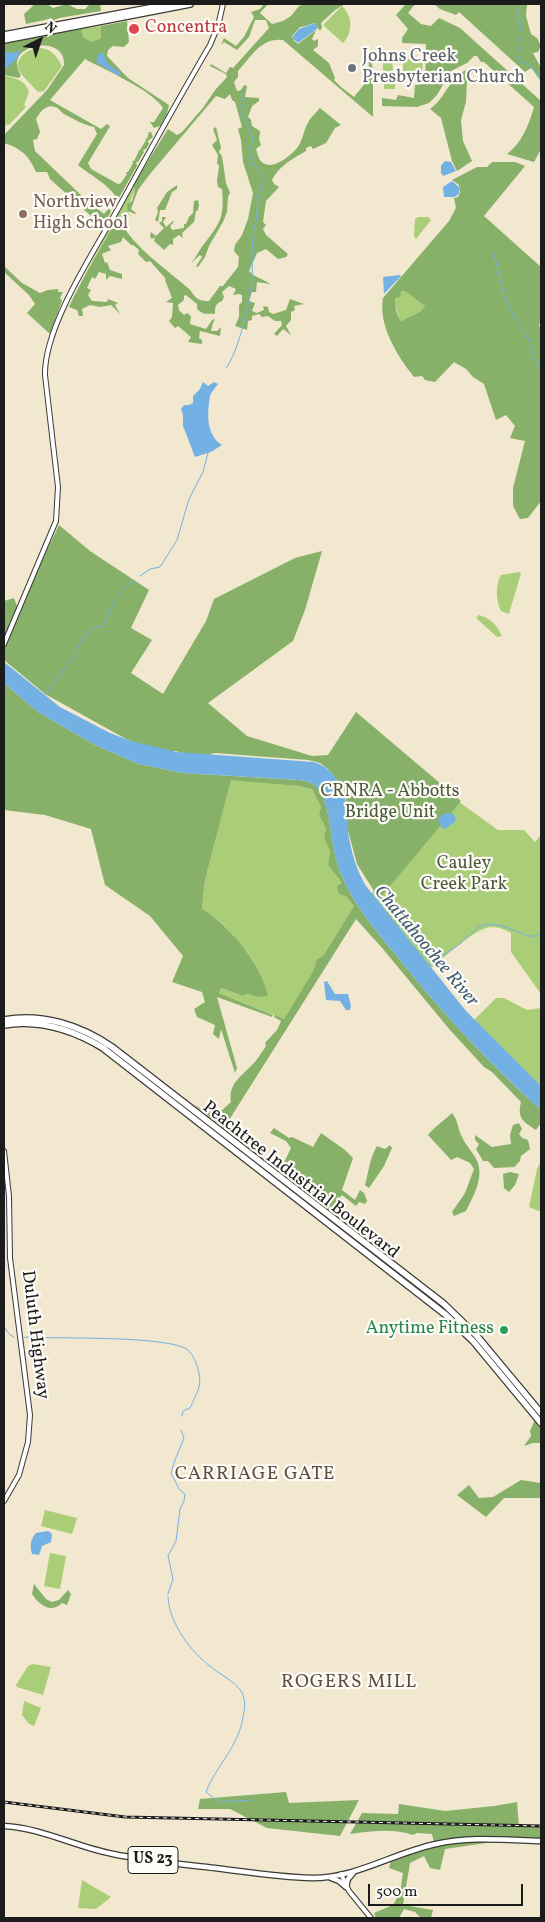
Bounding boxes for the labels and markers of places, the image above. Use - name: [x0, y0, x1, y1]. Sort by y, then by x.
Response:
- place label: Concentra: [145, 18, 227, 40]
- marker: Concentra: [127, 22, 141, 36]
- place label: Johns Creek Presbyterian Church: [362, 47, 525, 90]
- marker: Johns Creek Presbyterian Church: [346, 62, 358, 74]
- place label: Northview High School: [33, 193, 128, 235]
- marker: Northview High School: [17, 208, 29, 220]
- place label: Anytime Fitness: [366, 1319, 494, 1341]
- marker: Anytime Fitness: [498, 1324, 510, 1336]

